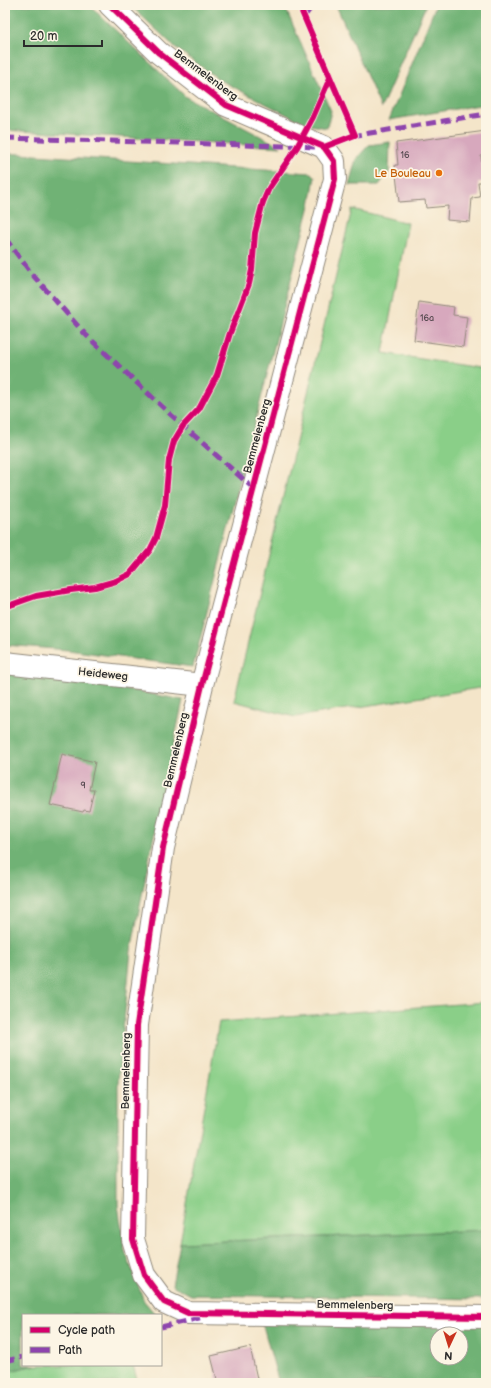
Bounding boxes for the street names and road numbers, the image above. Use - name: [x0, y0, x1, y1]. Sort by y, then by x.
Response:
- street label: Bemmelenberg: [171, 47, 241, 103]
- street label: Bemmelenberg: [241, 397, 273, 475]
- street label: Heideweg: [77, 665, 129, 683]
- street label: Bemmelenberg: [161, 711, 191, 789]
- street label: Bemmelenberg: [119, 1032, 133, 1110]
- street label: Bemmelenberg: [316, 1298, 394, 1312]

